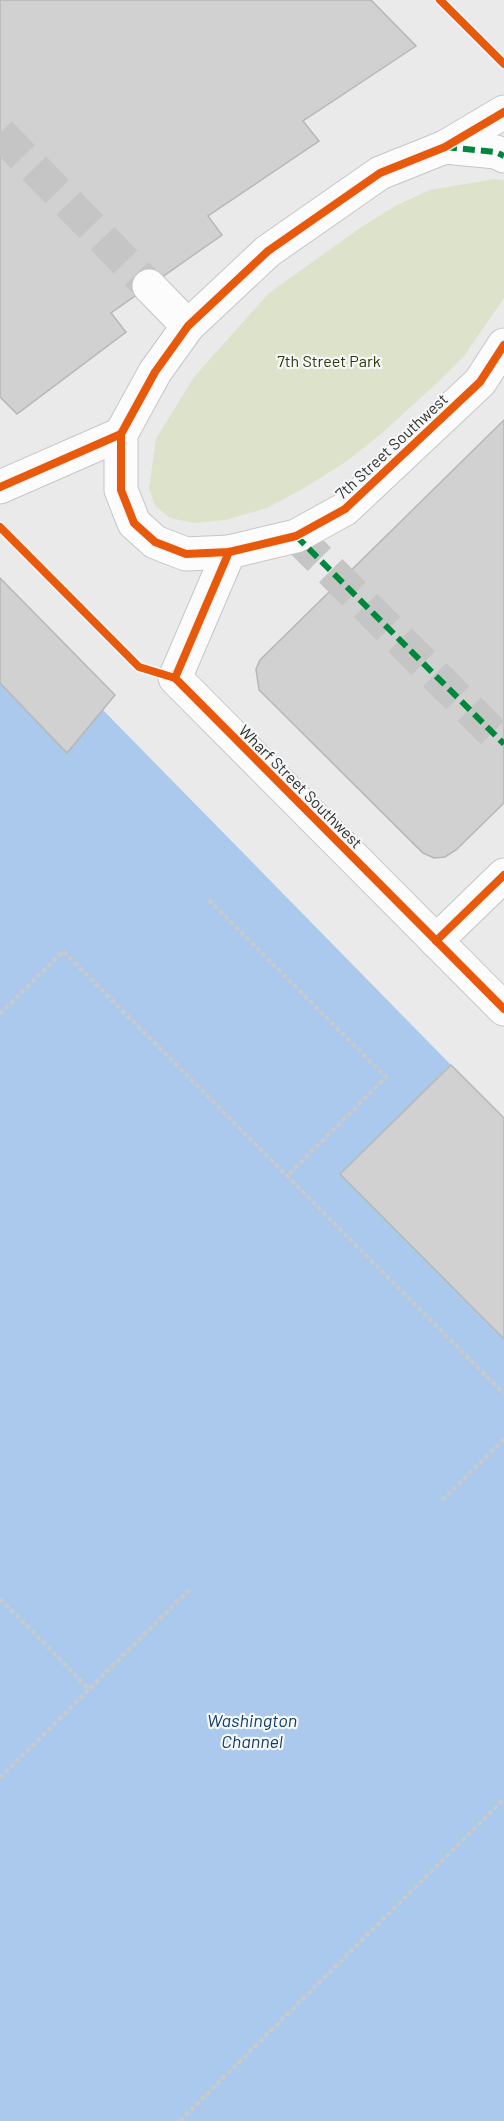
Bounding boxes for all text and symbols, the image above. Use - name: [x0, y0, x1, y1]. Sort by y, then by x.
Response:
- park label: 7th Street Park: [277, 351, 381, 370]
- street label: 7th Street Southwest: [331, 389, 451, 503]
- street label: Wharf Street Southwest: [235, 720, 367, 852]
- water label: Washington Channel: [207, 1709, 297, 1752]

